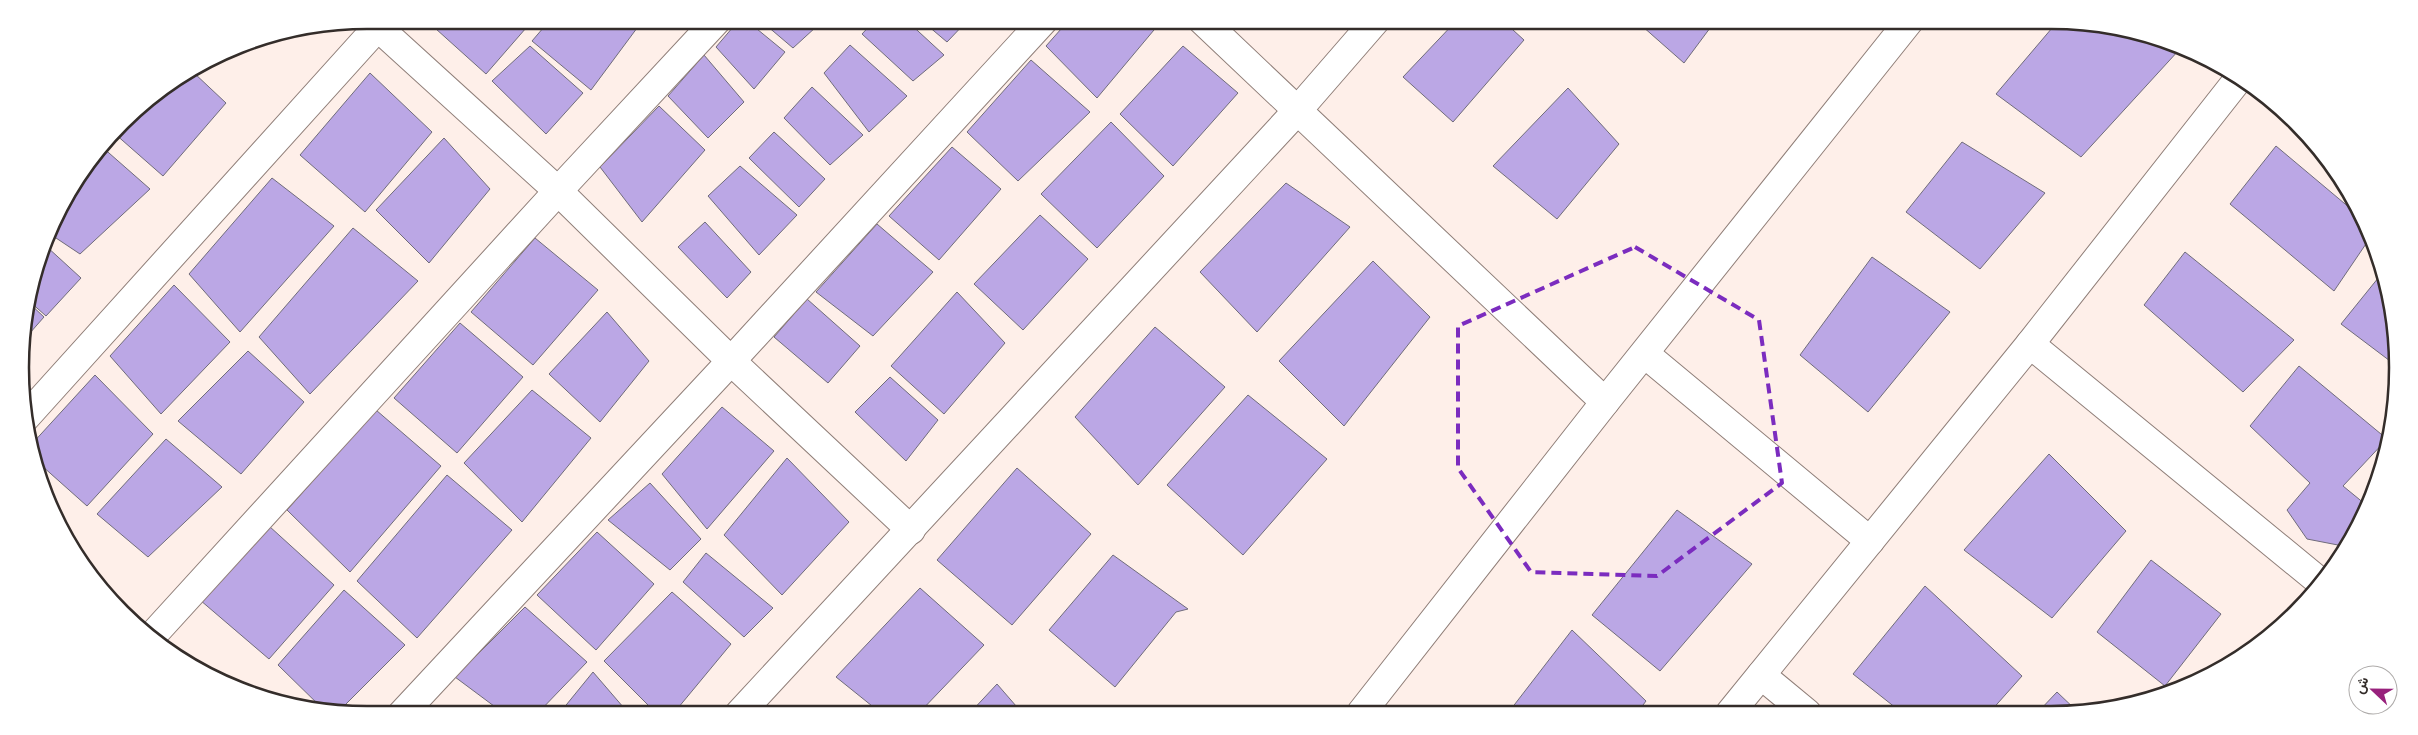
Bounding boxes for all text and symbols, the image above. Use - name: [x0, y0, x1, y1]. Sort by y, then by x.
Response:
- north arrow: [2348, 665, 2398, 715]
- text: ش: [2349, 674, 2373, 696]

